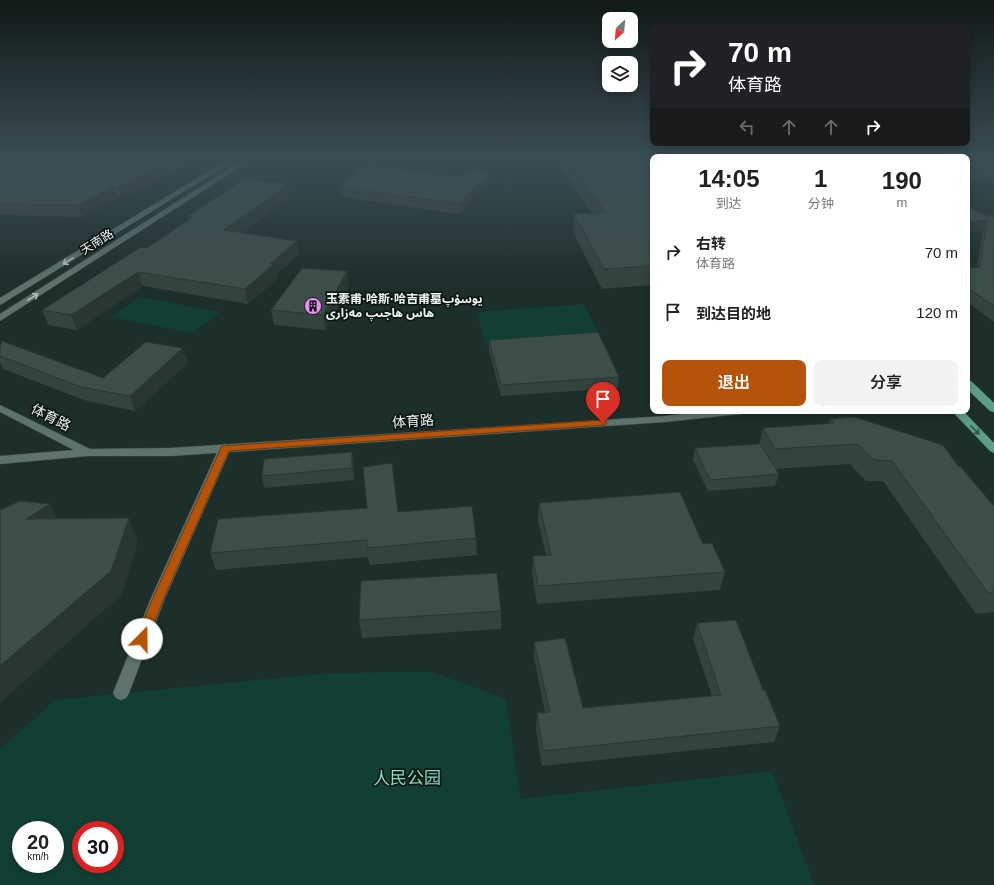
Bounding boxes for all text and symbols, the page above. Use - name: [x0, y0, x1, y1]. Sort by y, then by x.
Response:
- north arrow: [602, 12, 638, 48]
- map controls: [602, 12, 638, 92]
- text: 70 m: [728, 37, 792, 68]
- icon: right: [662, 40, 714, 92]
- button: layers: [602, 56, 638, 92]
- text: 体育路: [728, 75, 782, 95]
- icon: left: [736, 116, 758, 138]
- icon: ahead: [778, 116, 800, 138]
- icon: ahead: [820, 116, 842, 138]
- icon: right: [862, 116, 884, 138]
- text: 14:05: [698, 165, 760, 192]
- text: 1: [814, 165, 827, 192]
- text: 190: [882, 167, 922, 194]
- text: m: [896, 195, 907, 210]
- text: 到达: [716, 196, 742, 211]
- text: 分钟: [808, 196, 834, 211]
- street label: 天南路: [78, 227, 116, 257]
- text: 右转: [696, 235, 726, 252]
- icon: right: [662, 241, 684, 263]
- text: 70 m: [925, 244, 958, 261]
- text: 体育路: [696, 256, 735, 271]
- one-way arrow: [63, 257, 74, 265]
- one-way arrow: [27, 292, 39, 300]
- place label: 玉素甫·哈斯·哈吉甫墓يوسۇپ ھاس ھاجىپ مەزارى: [326, 292, 483, 322]
- building icon: 玉素甫·哈斯·哈吉甫墓يوسۇپ ھاس ھاجىپ مەزارى: [303, 296, 323, 316]
- icon: arrive: [662, 301, 684, 323]
- text: 120 m: [916, 304, 958, 321]
- text: 到达目的地: [696, 305, 771, 322]
- button: 退出: [662, 360, 806, 406]
- button: 分享: [814, 360, 958, 406]
- pin: [586, 382, 620, 423]
- icon: arrive: [592, 388, 614, 410]
- street label: 体育路: [29, 400, 73, 434]
- street label: 体育路: [391, 412, 435, 430]
- one-way arrow: [970, 425, 980, 435]
- position arrow: [121, 618, 163, 660]
- park label: 人民公园: [373, 769, 441, 788]
- speed limit sign: 30: [72, 821, 124, 873]
- text: 20: [27, 831, 49, 853]
- text: km/h: [27, 851, 49, 862]

